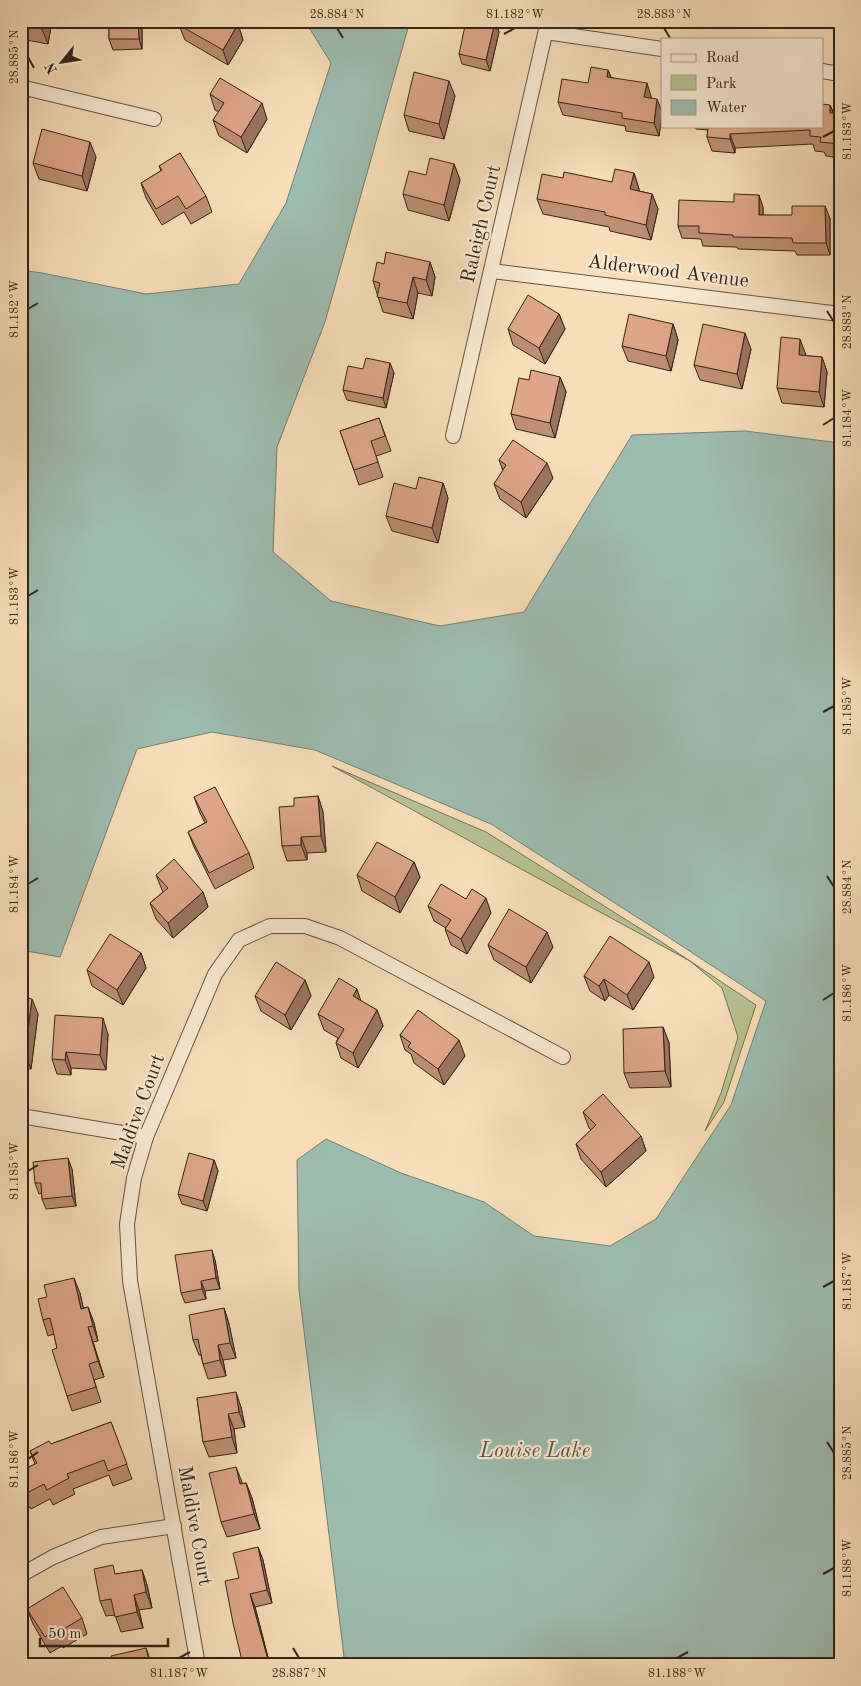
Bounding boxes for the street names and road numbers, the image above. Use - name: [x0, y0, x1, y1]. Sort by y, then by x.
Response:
- street label: Raleigh Court: [459, 163, 505, 285]
- street label: Alderwood Avenue: [586, 252, 750, 292]
- street label: Maldive Court: [109, 1051, 169, 1173]
- street label: Maldive Court: [174, 1464, 214, 1588]

